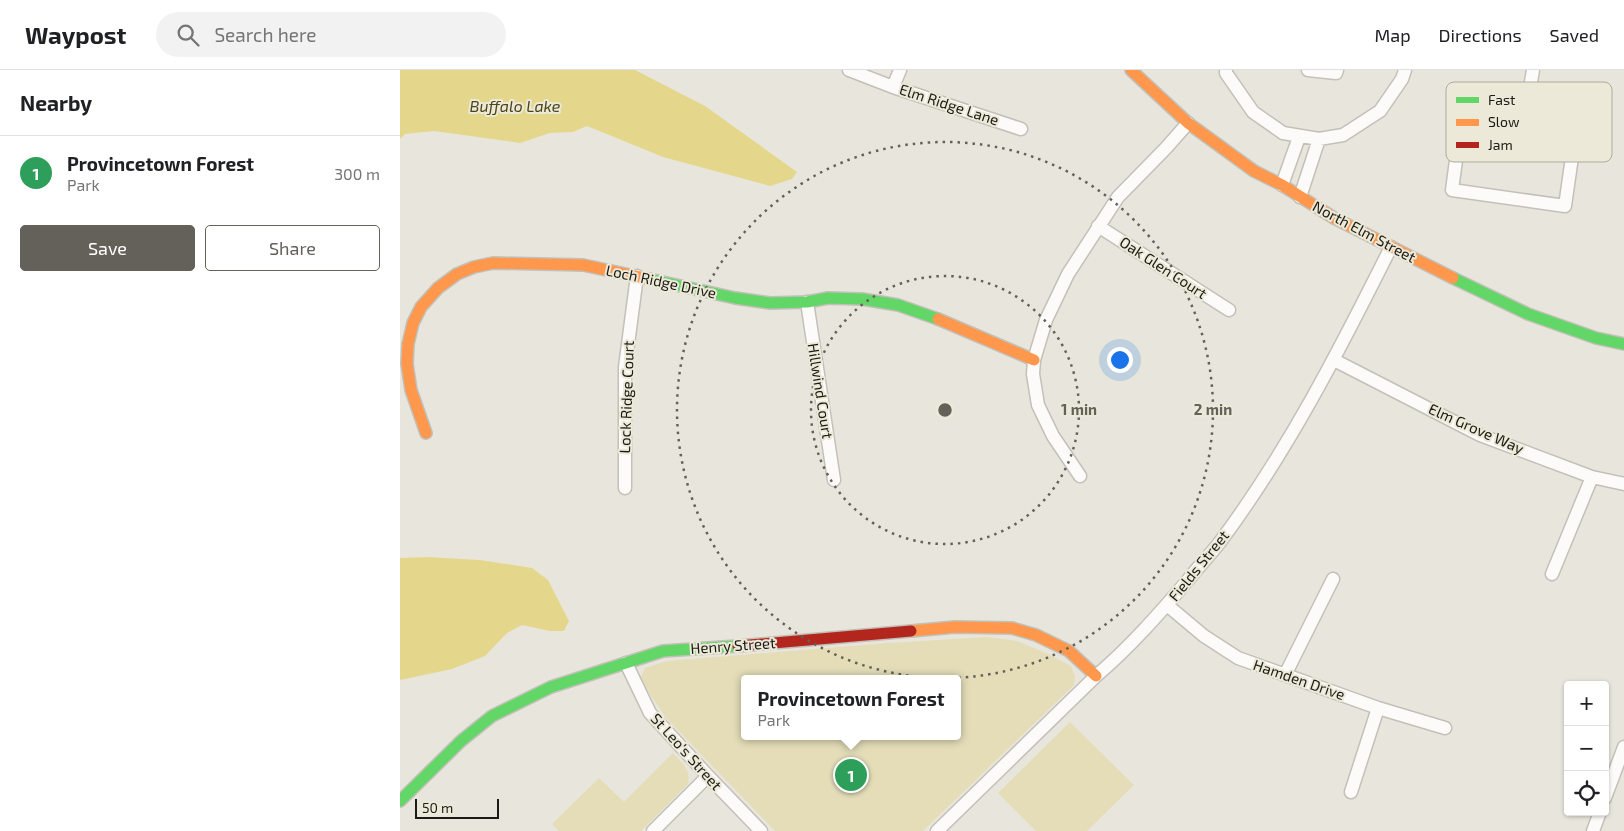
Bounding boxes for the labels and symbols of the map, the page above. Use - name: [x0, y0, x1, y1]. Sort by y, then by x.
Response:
- street label: Elm Ridge Lane: [897, 80, 1001, 129]
- legend: [1446, 82, 1612, 162]
- text: Fast: [1488, 91, 1515, 108]
- water label: Buffalo Lake: [470, 96, 561, 115]
- text: Slow: [1488, 113, 1520, 130]
- text: Jam: [1488, 136, 1513, 153]
- street label: North Elm Street: [1310, 196, 1419, 266]
- street label: Oak Glen Court: [1117, 232, 1211, 302]
- street label: Loch Ridge Drive: [604, 261, 718, 302]
- street label: Lock Ridge Court: [615, 340, 637, 454]
- street label: Hillwind Court: [805, 342, 837, 440]
- your location: [1107, 347, 1133, 373]
- street label: Elm Grove Way: [1426, 399, 1527, 457]
- text: 1 min: [1061, 400, 1097, 418]
- text: 2 min: [1194, 400, 1232, 418]
- centre of rings: [936, 401, 954, 419]
- street label: Fields Street: [1164, 526, 1232, 604]
- street label: Henry Street: [690, 633, 776, 657]
- street label: Hamden Drive: [1251, 655, 1348, 703]
- street label: St Leo's Street: [648, 709, 726, 794]
- pin: 1: [835, 756, 867, 794]
- scale bar: [415, 796, 499, 819]

